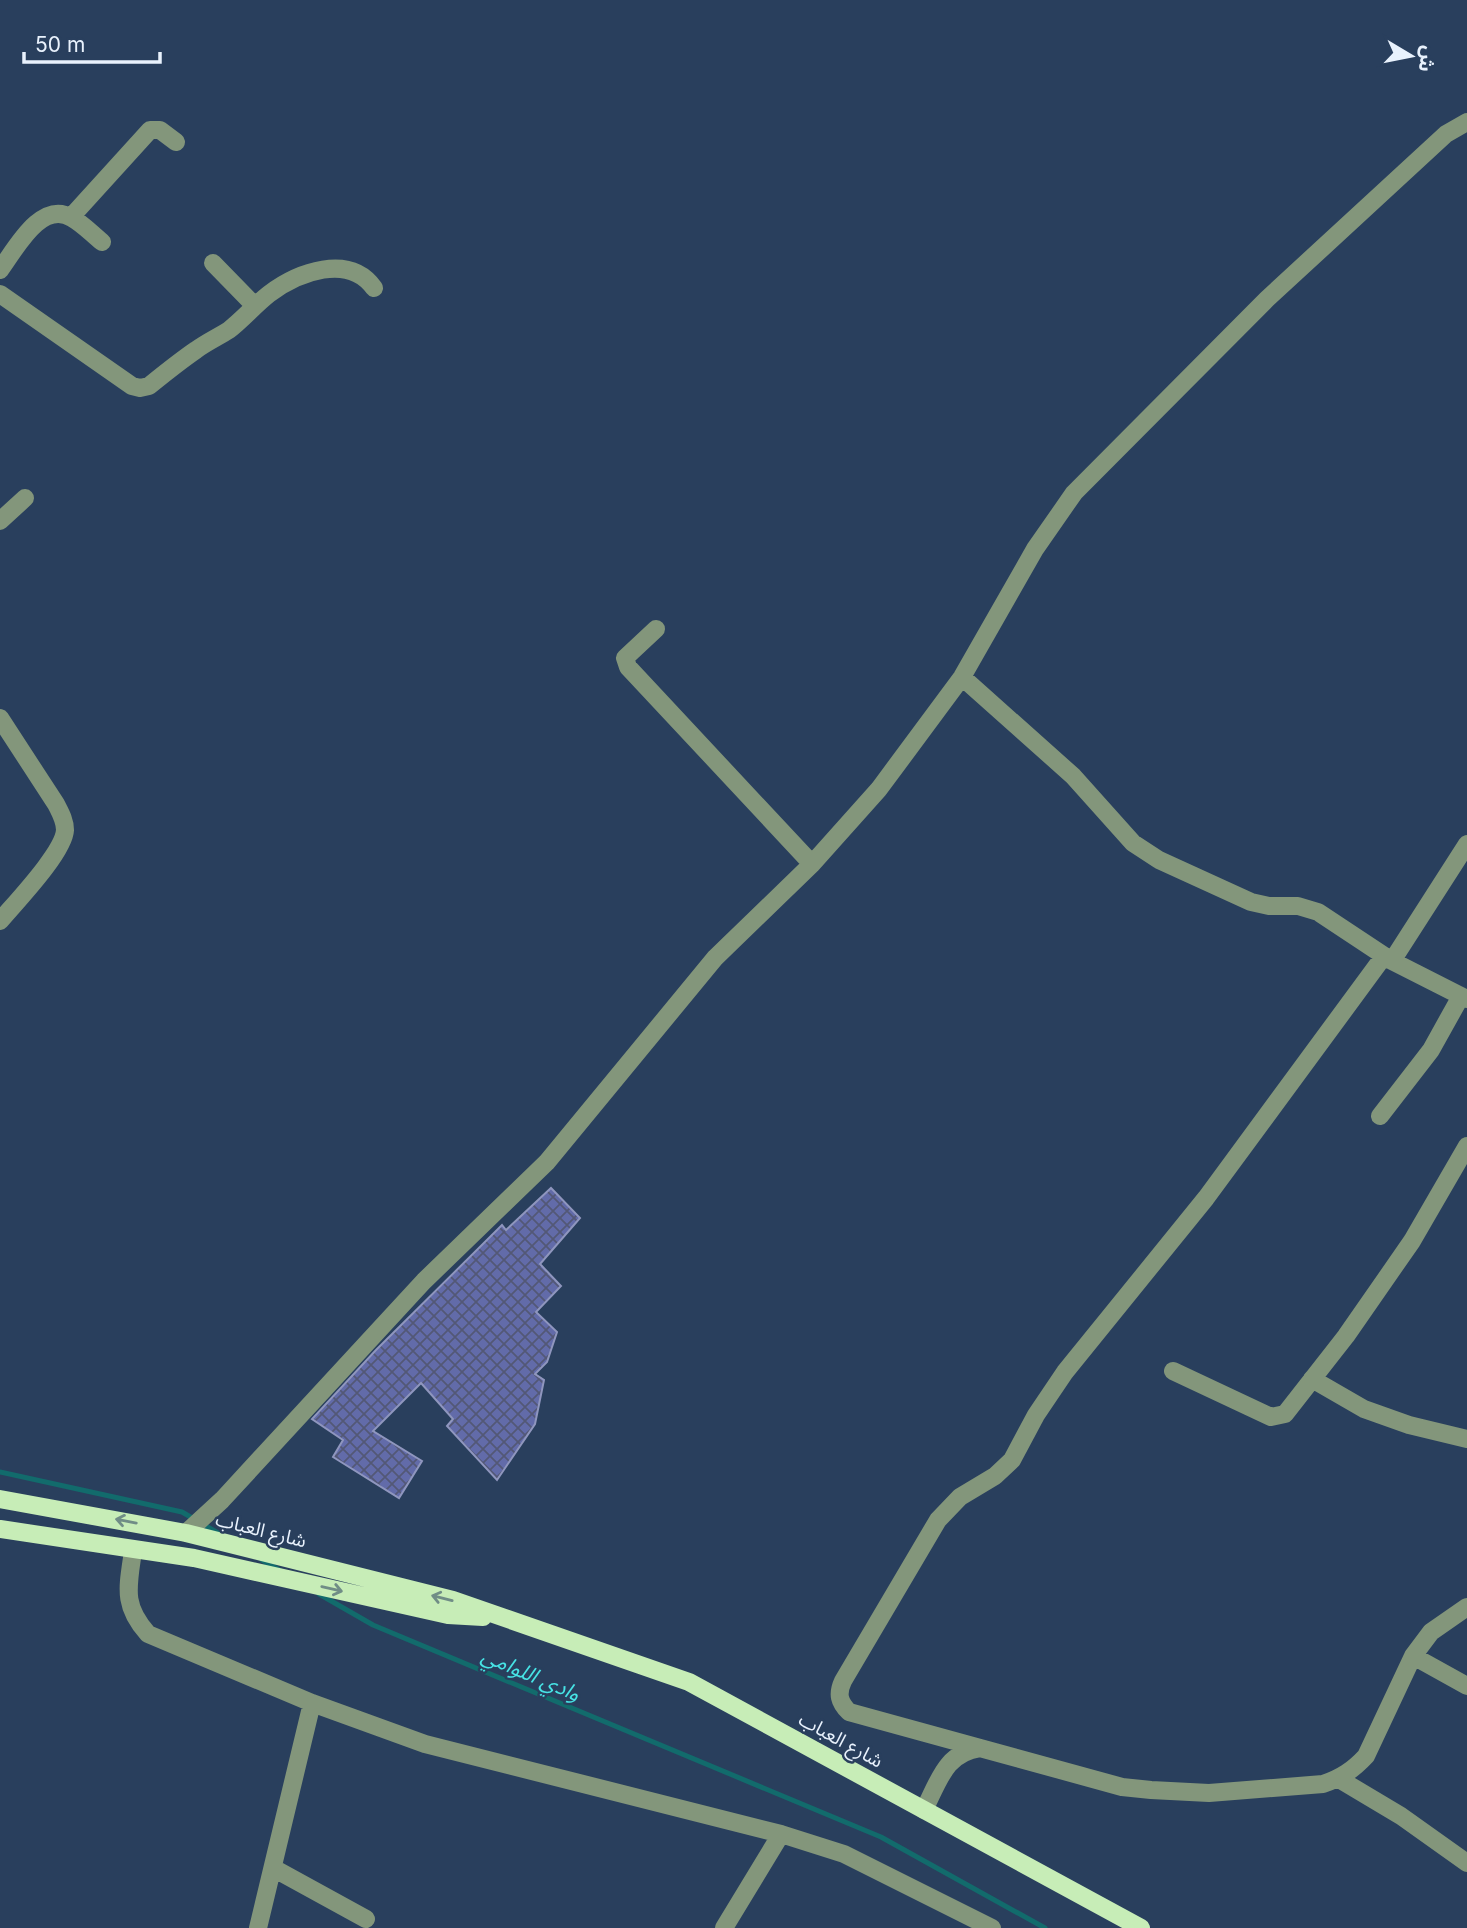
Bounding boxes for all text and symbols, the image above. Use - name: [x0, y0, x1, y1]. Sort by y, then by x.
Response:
- scale bar: [24, 21, 161, 65]
- north arrow: [1376, 21, 1446, 91]
- text: 50 m: [35, 32, 85, 57]
- text: ش: [1414, 44, 1441, 74]
- street label: شارع العباب: [213, 1508, 309, 1554]
- one-way arrow: [115, 1514, 138, 1528]
- one-way arrow: [320, 1583, 343, 1596]
- one-way arrow: [432, 1591, 454, 1604]
- water label: وادي اللوامي: [477, 1642, 584, 1709]
- street label: شارع العباب: [794, 1707, 887, 1774]

